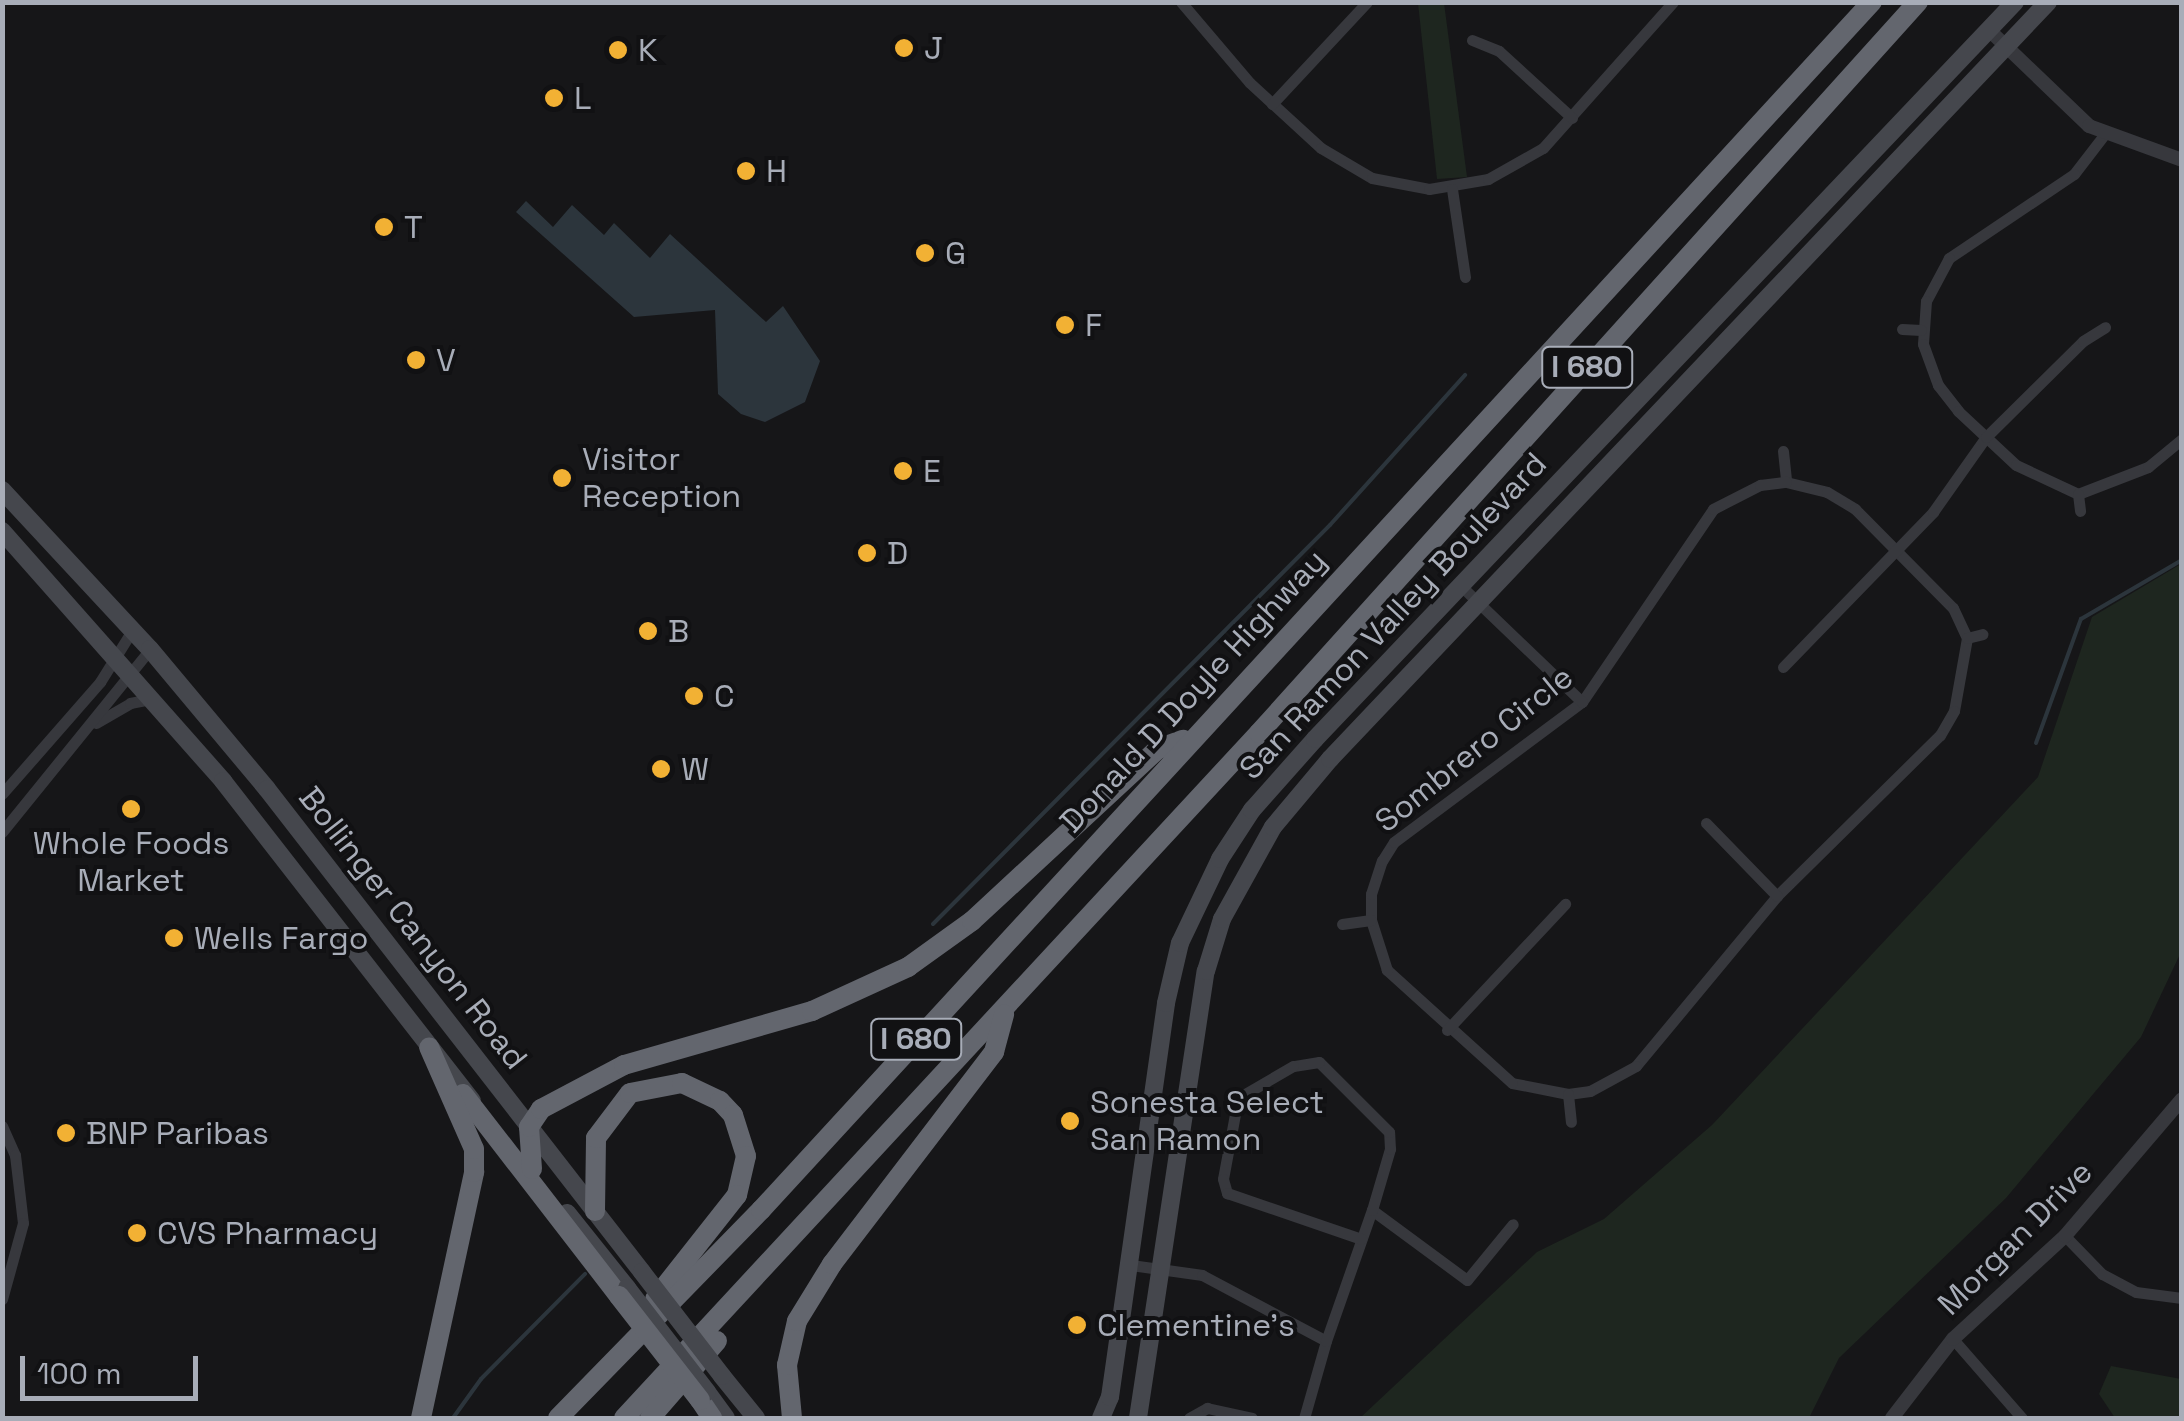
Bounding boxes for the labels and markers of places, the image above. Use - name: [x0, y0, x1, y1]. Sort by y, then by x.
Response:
- place label: J: [924, 29, 943, 67]
- place label: K: [638, 31, 658, 69]
- marker: J: [893, 37, 915, 59]
- marker: K: [607, 39, 629, 61]
- place label: L: [574, 79, 591, 117]
- marker: L: [543, 87, 565, 109]
- place label: H: [766, 152, 787, 190]
- marker: H: [735, 160, 757, 182]
- place label: T: [404, 208, 423, 246]
- marker: T: [373, 216, 395, 238]
- place label: G: [945, 234, 966, 272]
- marker: G: [914, 242, 936, 264]
- place label: F: [1085, 306, 1102, 344]
- marker: F: [1054, 314, 1076, 336]
- place label: V: [436, 341, 456, 379]
- marker: V: [405, 349, 427, 371]
- place label: Visitor Reception: [582, 441, 741, 516]
- place label: E: [923, 452, 941, 490]
- marker: E: [892, 460, 914, 482]
- marker: Visitor Reception: [551, 467, 573, 489]
- place label: D: [887, 534, 908, 572]
- marker: D: [856, 542, 878, 564]
- place label: B: [668, 612, 689, 650]
- marker: B: [637, 620, 659, 642]
- place label: C: [714, 677, 735, 715]
- marker: C: [683, 685, 705, 707]
- place label: W: [681, 750, 709, 788]
- marker: W: [650, 758, 672, 780]
- marker: Whole Foods Market: [120, 798, 142, 820]
- place label: Whole Foods Market: [33, 825, 229, 900]
- place label: Wells Fargo: [194, 919, 369, 957]
- marker: Wells Fargo: [163, 927, 185, 949]
- place label: Sonesta Select San Ramon: [1090, 1084, 1324, 1159]
- marker: Sonesta Select San Ramon: [1059, 1110, 1081, 1132]
- place label: BNP Paribas: [86, 1114, 269, 1152]
- marker: BNP Paribas: [55, 1122, 77, 1144]
- place label: CVS Pharmacy: [157, 1214, 378, 1252]
- marker: CVS Pharmacy: [126, 1222, 148, 1244]
- place label: Clementine's: [1097, 1306, 1295, 1344]
- marker: Clementine's: [1066, 1314, 1088, 1336]

